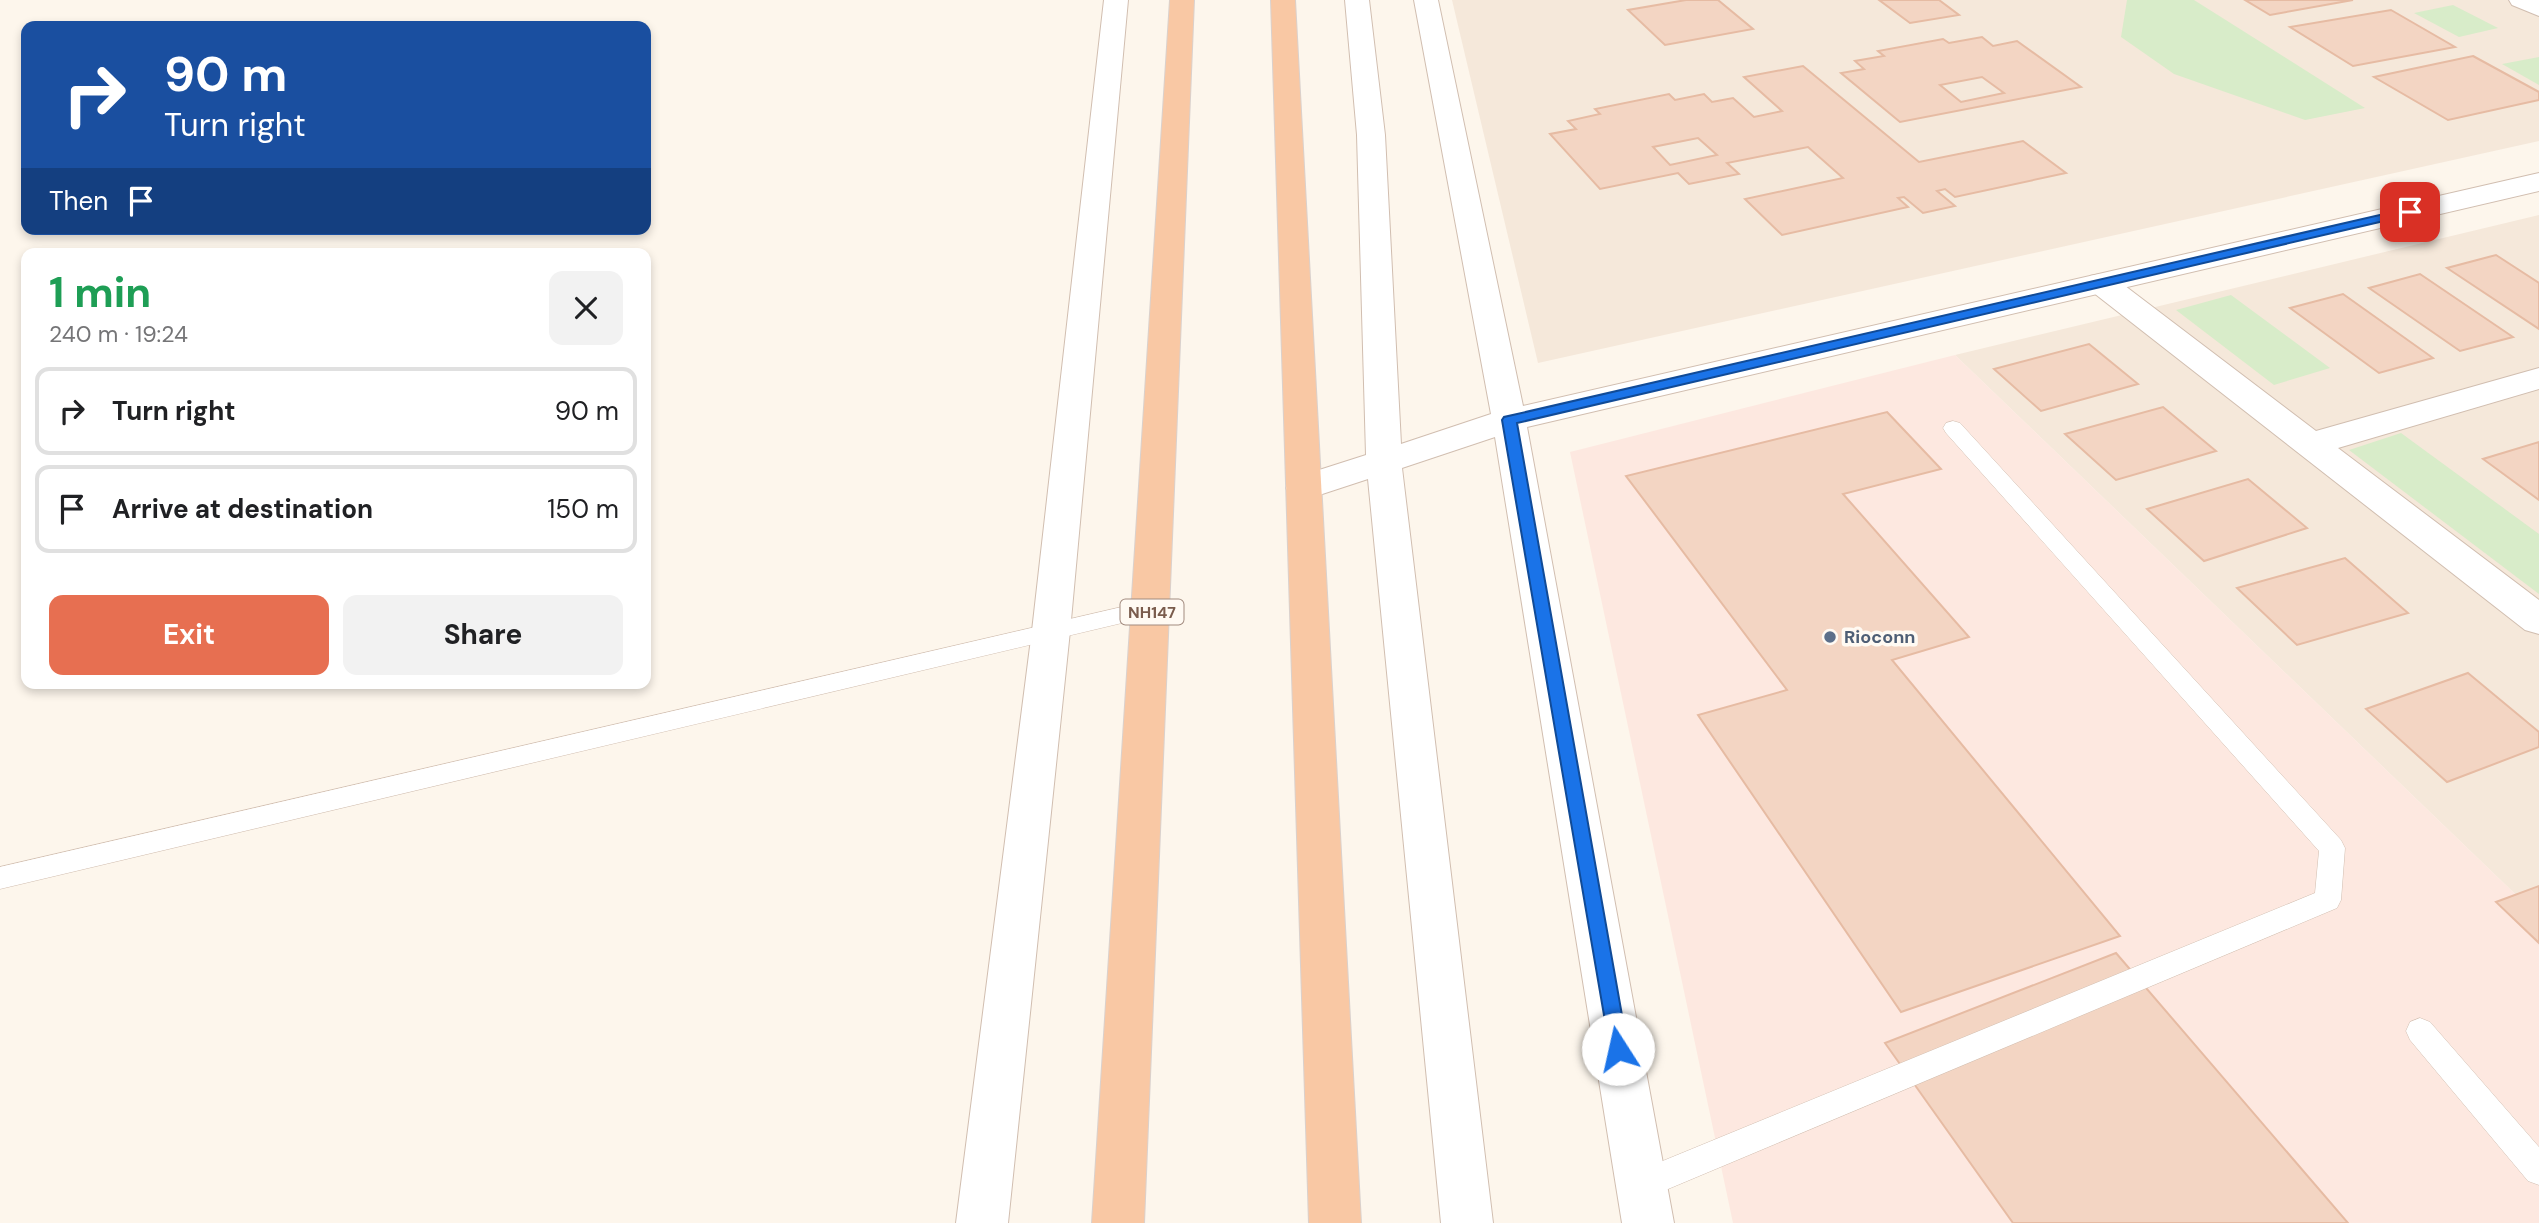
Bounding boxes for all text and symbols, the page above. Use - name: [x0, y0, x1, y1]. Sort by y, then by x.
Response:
- text: 90 m: [164, 42, 287, 106]
- icon: right: [49, 49, 140, 140]
- text: Turn right: [164, 104, 306, 146]
- icon: arrive: [122, 182, 160, 220]
- pin: [2380, 182, 2440, 242]
- text: Then: [49, 184, 108, 218]
- icon: arrive: [2391, 193, 2429, 231]
- text: 1 min: [49, 265, 151, 320]
- button: close: [549, 271, 623, 345]
- text: 240 m · 19:24: [49, 319, 188, 349]
- icon: right: [53, 392, 91, 430]
- text: Turn right: [112, 394, 236, 428]
- text: 90 m: [555, 394, 619, 428]
- icon: arrive: [53, 490, 91, 528]
- text: Arrive at destination: [112, 492, 373, 526]
- text: 150 m: [547, 492, 619, 526]
- button: Exit: [49, 595, 329, 675]
- button: Share: [343, 595, 623, 675]
- road number: NH147: [1120, 600, 1184, 624]
- place label: Rioconn: [1844, 625, 1915, 649]
- marker: Rioconn: [1822, 629, 1838, 645]
- position arrow: [1581, 1012, 1655, 1086]

